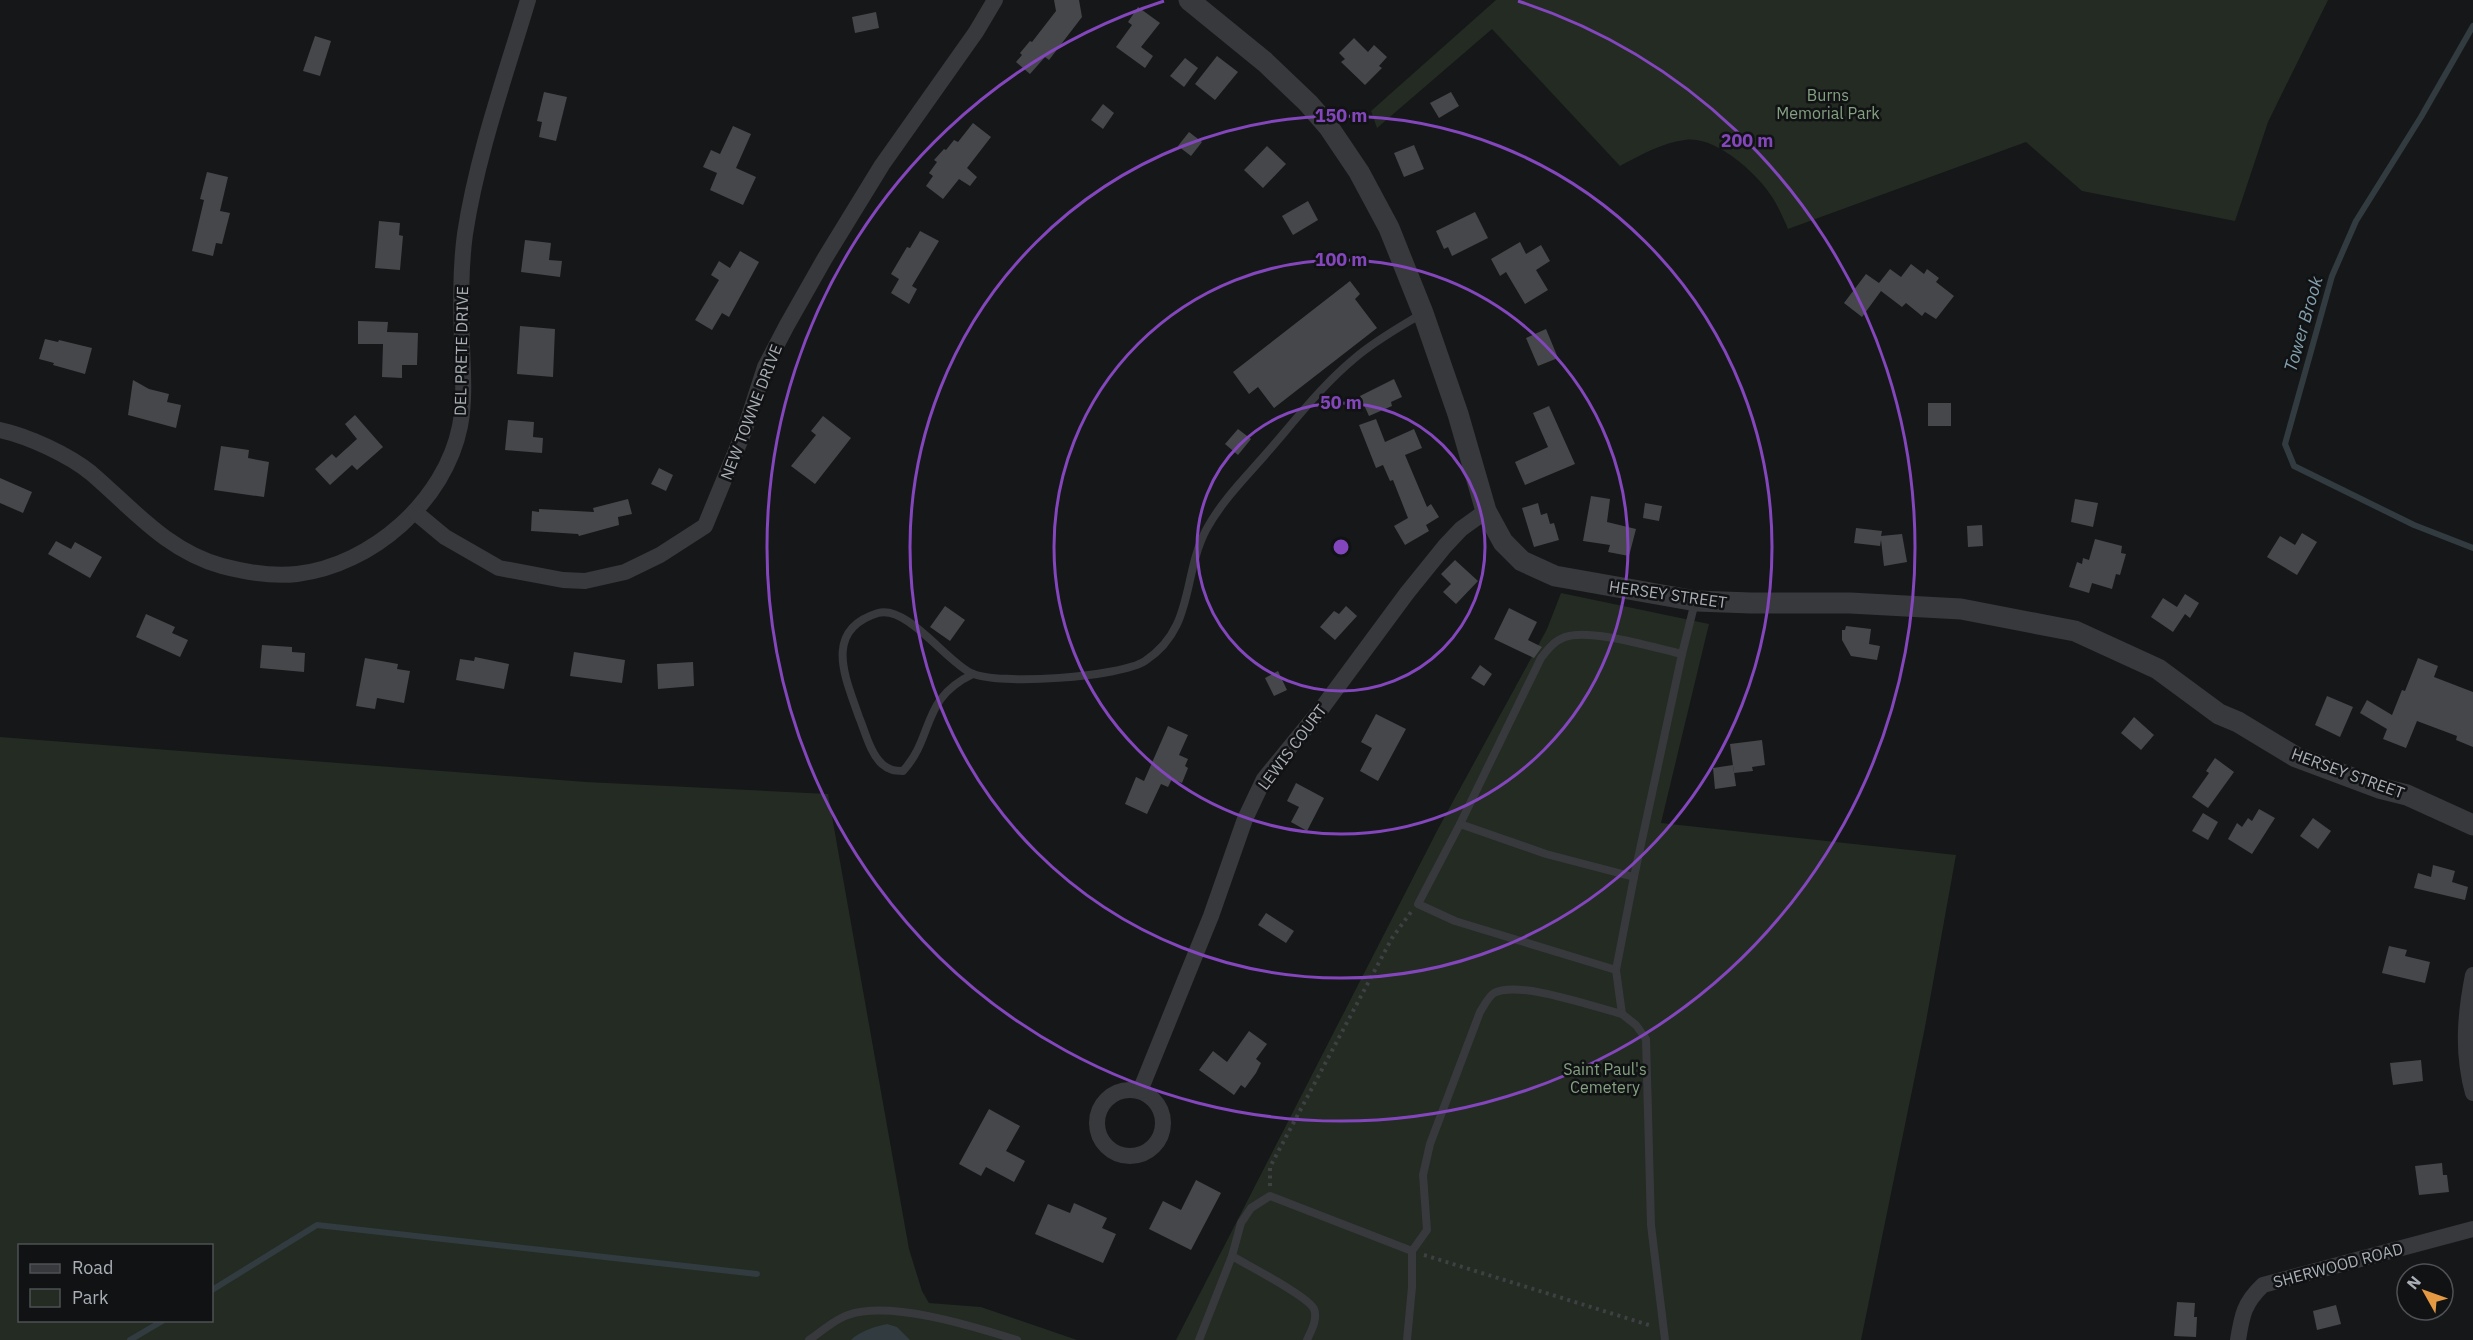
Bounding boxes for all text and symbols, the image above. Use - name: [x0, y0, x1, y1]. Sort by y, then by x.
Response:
- park label: Burns Memorial Park: [1776, 85, 1880, 123]
- text: 150 m: [1315, 104, 1367, 127]
- text: 200 m: [1721, 129, 1773, 152]
- text: 100 m: [1315, 248, 1367, 271]
- water label: Tower Brook: [2278, 273, 2328, 374]
- street label: DEL PRETE DRIVE: [450, 286, 472, 416]
- street label: NEW TOWNE DRIVE: [716, 341, 786, 483]
- text: 50 m: [1320, 391, 1362, 414]
- centre of rings: [1331, 537, 1351, 557]
- street label: HERSEY STREET: [1608, 576, 1728, 612]
- street label: LEWIS COURT: [1253, 700, 1331, 794]
- street label: HERSEY STREET: [2289, 743, 2407, 803]
- park label: Saint Paul's Cemetery: [1563, 1059, 1647, 1097]
- street label: SHERWOOD ROAD: [2271, 1238, 2405, 1292]
- legend: [18, 1244, 213, 1322]
- text: Road: [72, 1256, 113, 1279]
- north arrow: [2395, 1262, 2455, 1322]
- text: N: [2402, 1271, 2425, 1293]
- text: Park: [72, 1286, 109, 1309]

